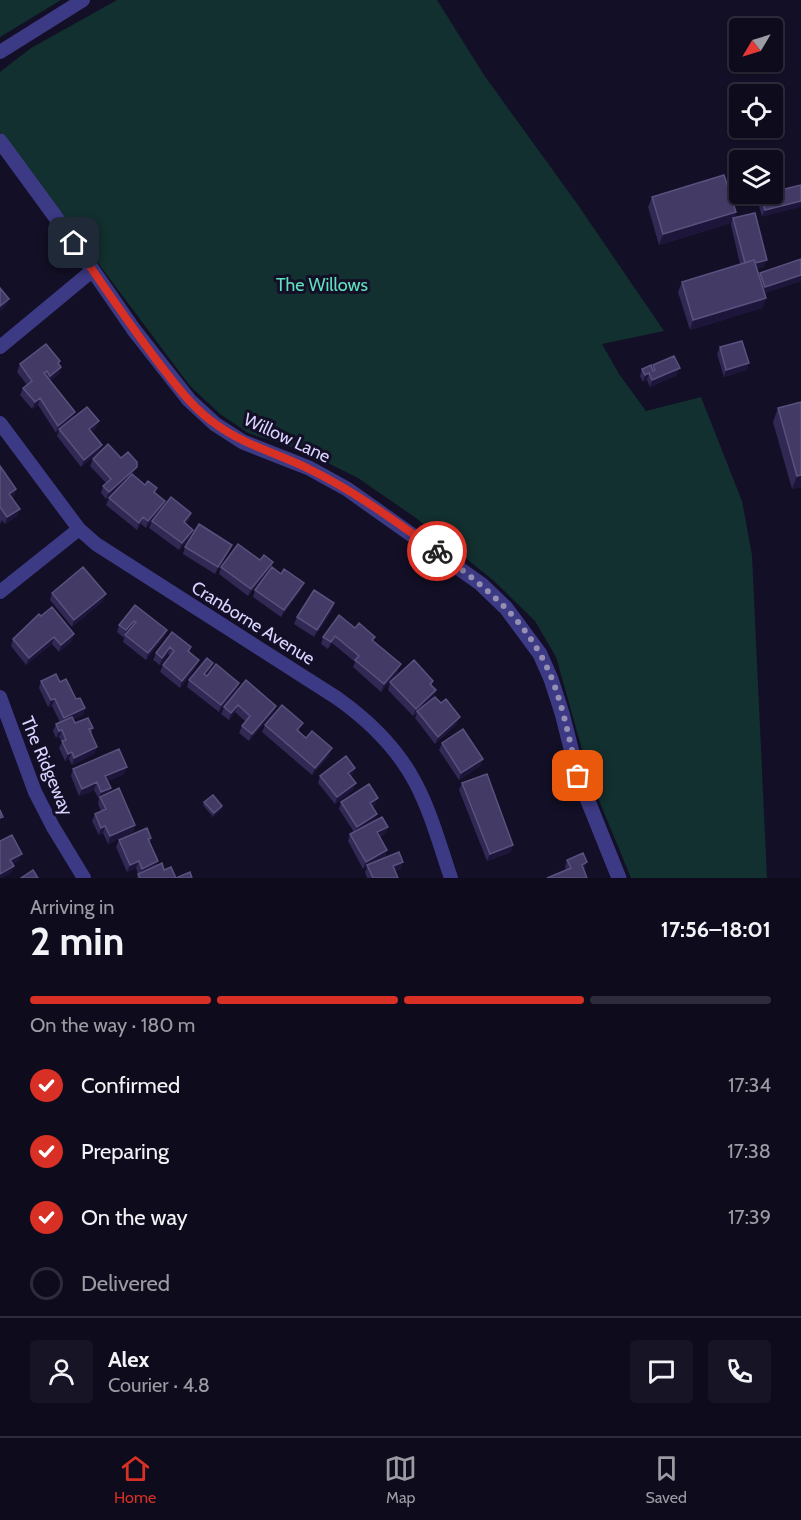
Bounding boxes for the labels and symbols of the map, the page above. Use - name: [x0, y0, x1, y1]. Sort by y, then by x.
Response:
- north arrow: [729, 18, 783, 72]
- pin: [48, 217, 99, 268]
- park label: The Willows: [276, 274, 368, 296]
- street label: Willow Lane: [240, 408, 334, 468]
- courier: [407, 521, 467, 581]
- street label: Cranborne Avenue: [187, 576, 319, 670]
- street label: The Ridgeway: [16, 713, 78, 819]
- pin: [552, 750, 603, 801]

